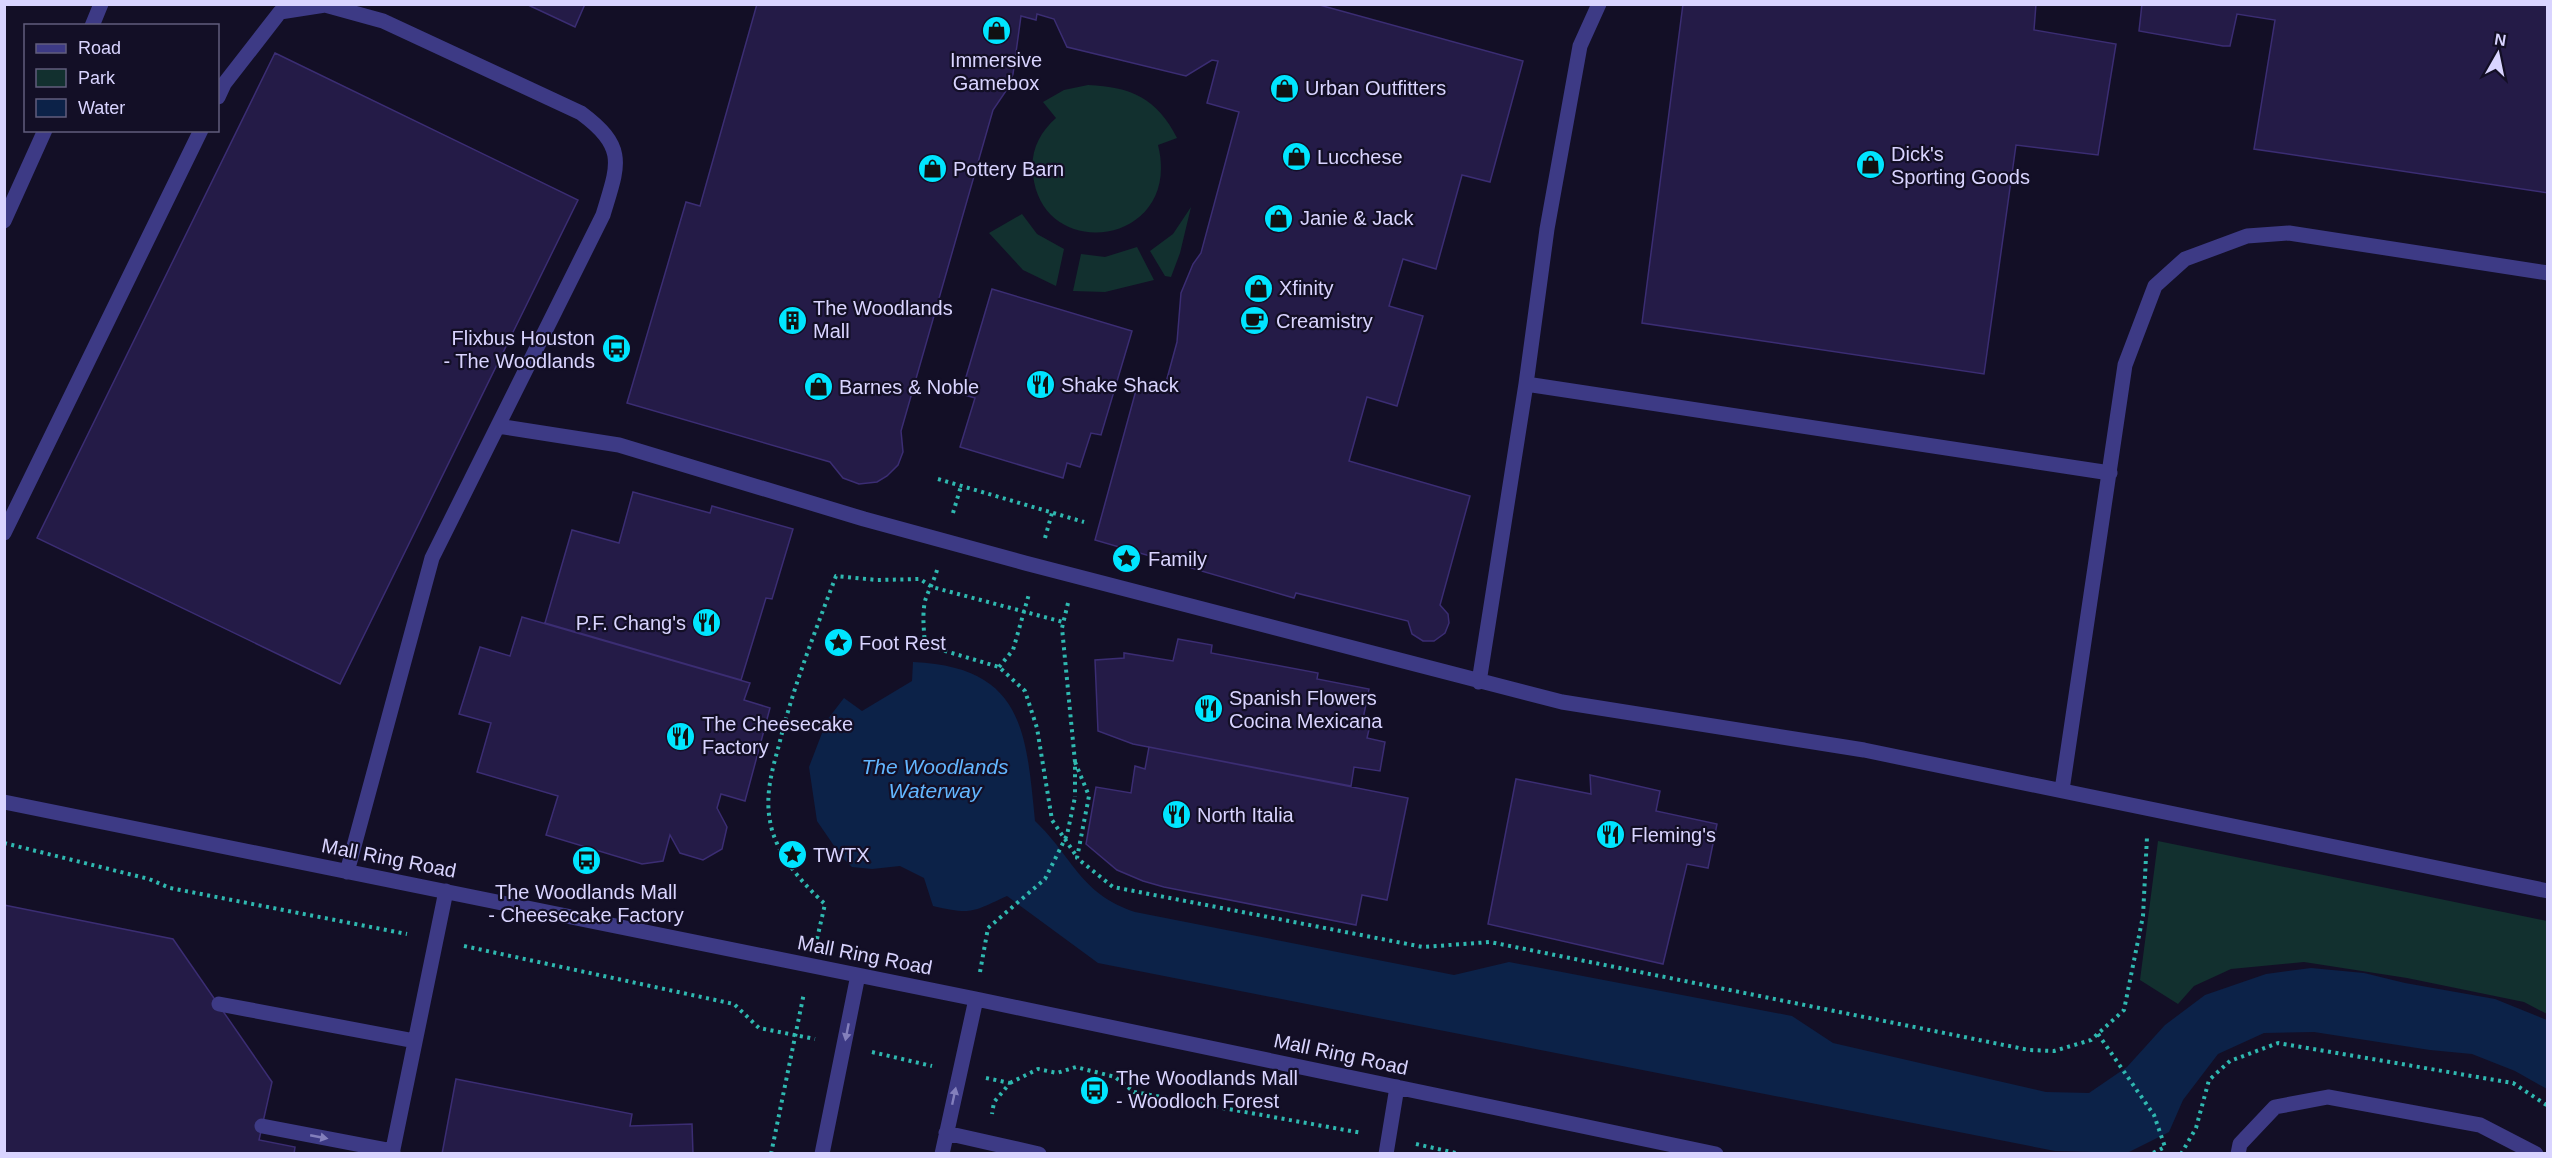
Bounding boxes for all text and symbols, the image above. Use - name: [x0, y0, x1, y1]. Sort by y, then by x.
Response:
- shop icon: Immersive Gamebox: [980, 14, 1012, 46]
- legend: [24, 24, 219, 132]
- north arrow: [2468, 24, 2528, 84]
- text: N: [2493, 30, 2507, 49]
- text: Road: [78, 38, 121, 58]
- place label: Immersive Gamebox: [950, 49, 1042, 94]
- text: Park: [78, 68, 116, 88]
- shop icon: Urban Outfitters: [1268, 72, 1300, 104]
- place label: Urban Outfitters: [1305, 77, 1446, 99]
- text: Water: [78, 98, 125, 118]
- shop icon: Lucchese: [1280, 141, 1312, 173]
- place label: Dick's Sporting Goods: [1891, 143, 2030, 188]
- place label: Lucchese: [1317, 146, 1403, 168]
- shop icon: Dick's Sporting Goods: [1854, 149, 1886, 181]
- shop icon: Pottery Barn: [916, 153, 948, 185]
- place label: Pottery Barn: [953, 158, 1064, 180]
- shop icon: Janie & Jack: [1263, 202, 1295, 234]
- place label: Janie & Jack: [1300, 207, 1414, 229]
- shop icon: Xfinity: [1242, 272, 1274, 304]
- place label: Xfinity: [1279, 277, 1333, 299]
- place label: The Woodlands Mall: [813, 297, 953, 342]
- building icon: The Woodlands Mall: [776, 304, 808, 336]
- cafe icon: Creamistry: [1239, 305, 1271, 337]
- place label: Creamistry: [1276, 310, 1373, 332]
- place label: Flixbus Houston - The Woodlands: [443, 327, 595, 372]
- bus stop icon: Flixbus Houston - The Woodlands: [600, 333, 632, 365]
- restaurant icon: Shake Shack: [1024, 369, 1056, 401]
- shop icon: Barnes & Noble: [802, 371, 834, 403]
- place label: Shake Shack: [1061, 374, 1180, 396]
- place label: Barnes & Noble: [839, 376, 979, 398]
- place icon: Family: [1111, 543, 1143, 575]
- place label: Family: [1148, 548, 1207, 570]
- restaurant icon: P.F. Chang's: [691, 607, 723, 639]
- place label: P.F. Chang's: [576, 612, 686, 634]
- place icon: Foot Rest: [822, 627, 854, 659]
- place label: Foot Rest: [859, 632, 946, 654]
- place label: Spanish Flowers Cocina Mexicana: [1229, 687, 1383, 732]
- restaurant icon: Spanish Flowers Cocina Mexicana: [1192, 693, 1224, 725]
- place label: The Cheesecake Factory: [702, 713, 853, 758]
- restaurant icon: The Cheesecake Factory: [665, 720, 697, 752]
- water label: The Woodlands Waterway: [861, 755, 1009, 802]
- restaurant icon: North Italia: [1160, 799, 1192, 831]
- place label: North Italia: [1197, 804, 1295, 826]
- restaurant icon: Fleming's: [1594, 819, 1626, 851]
- place label: Fleming's: [1631, 824, 1716, 846]
- street label: Mall Ring Road: [320, 834, 458, 882]
- place icon: TWTX: [776, 839, 808, 871]
- place label: TWTX: [813, 844, 870, 866]
- bus stop icon: The Woodlands Mall - Cheesecake Factory: [570, 845, 602, 877]
- place label: The Woodlands Mall - Cheesecake Factory: [488, 881, 684, 926]
- street label: Mall Ring Road: [796, 931, 934, 979]
- one-way arrow: [842, 1023, 851, 1042]
- street label: Mall Ring Road: [1272, 1029, 1410, 1079]
- place label: The Woodlands Mall - Woodloch Forest: [1116, 1067, 1298, 1112]
- bus stop icon: The Woodlands Mall - Woodloch Forest: [1079, 1074, 1111, 1106]
- one-way arrow: [950, 1087, 959, 1106]
- one-way arrow: [310, 1133, 329, 1142]

